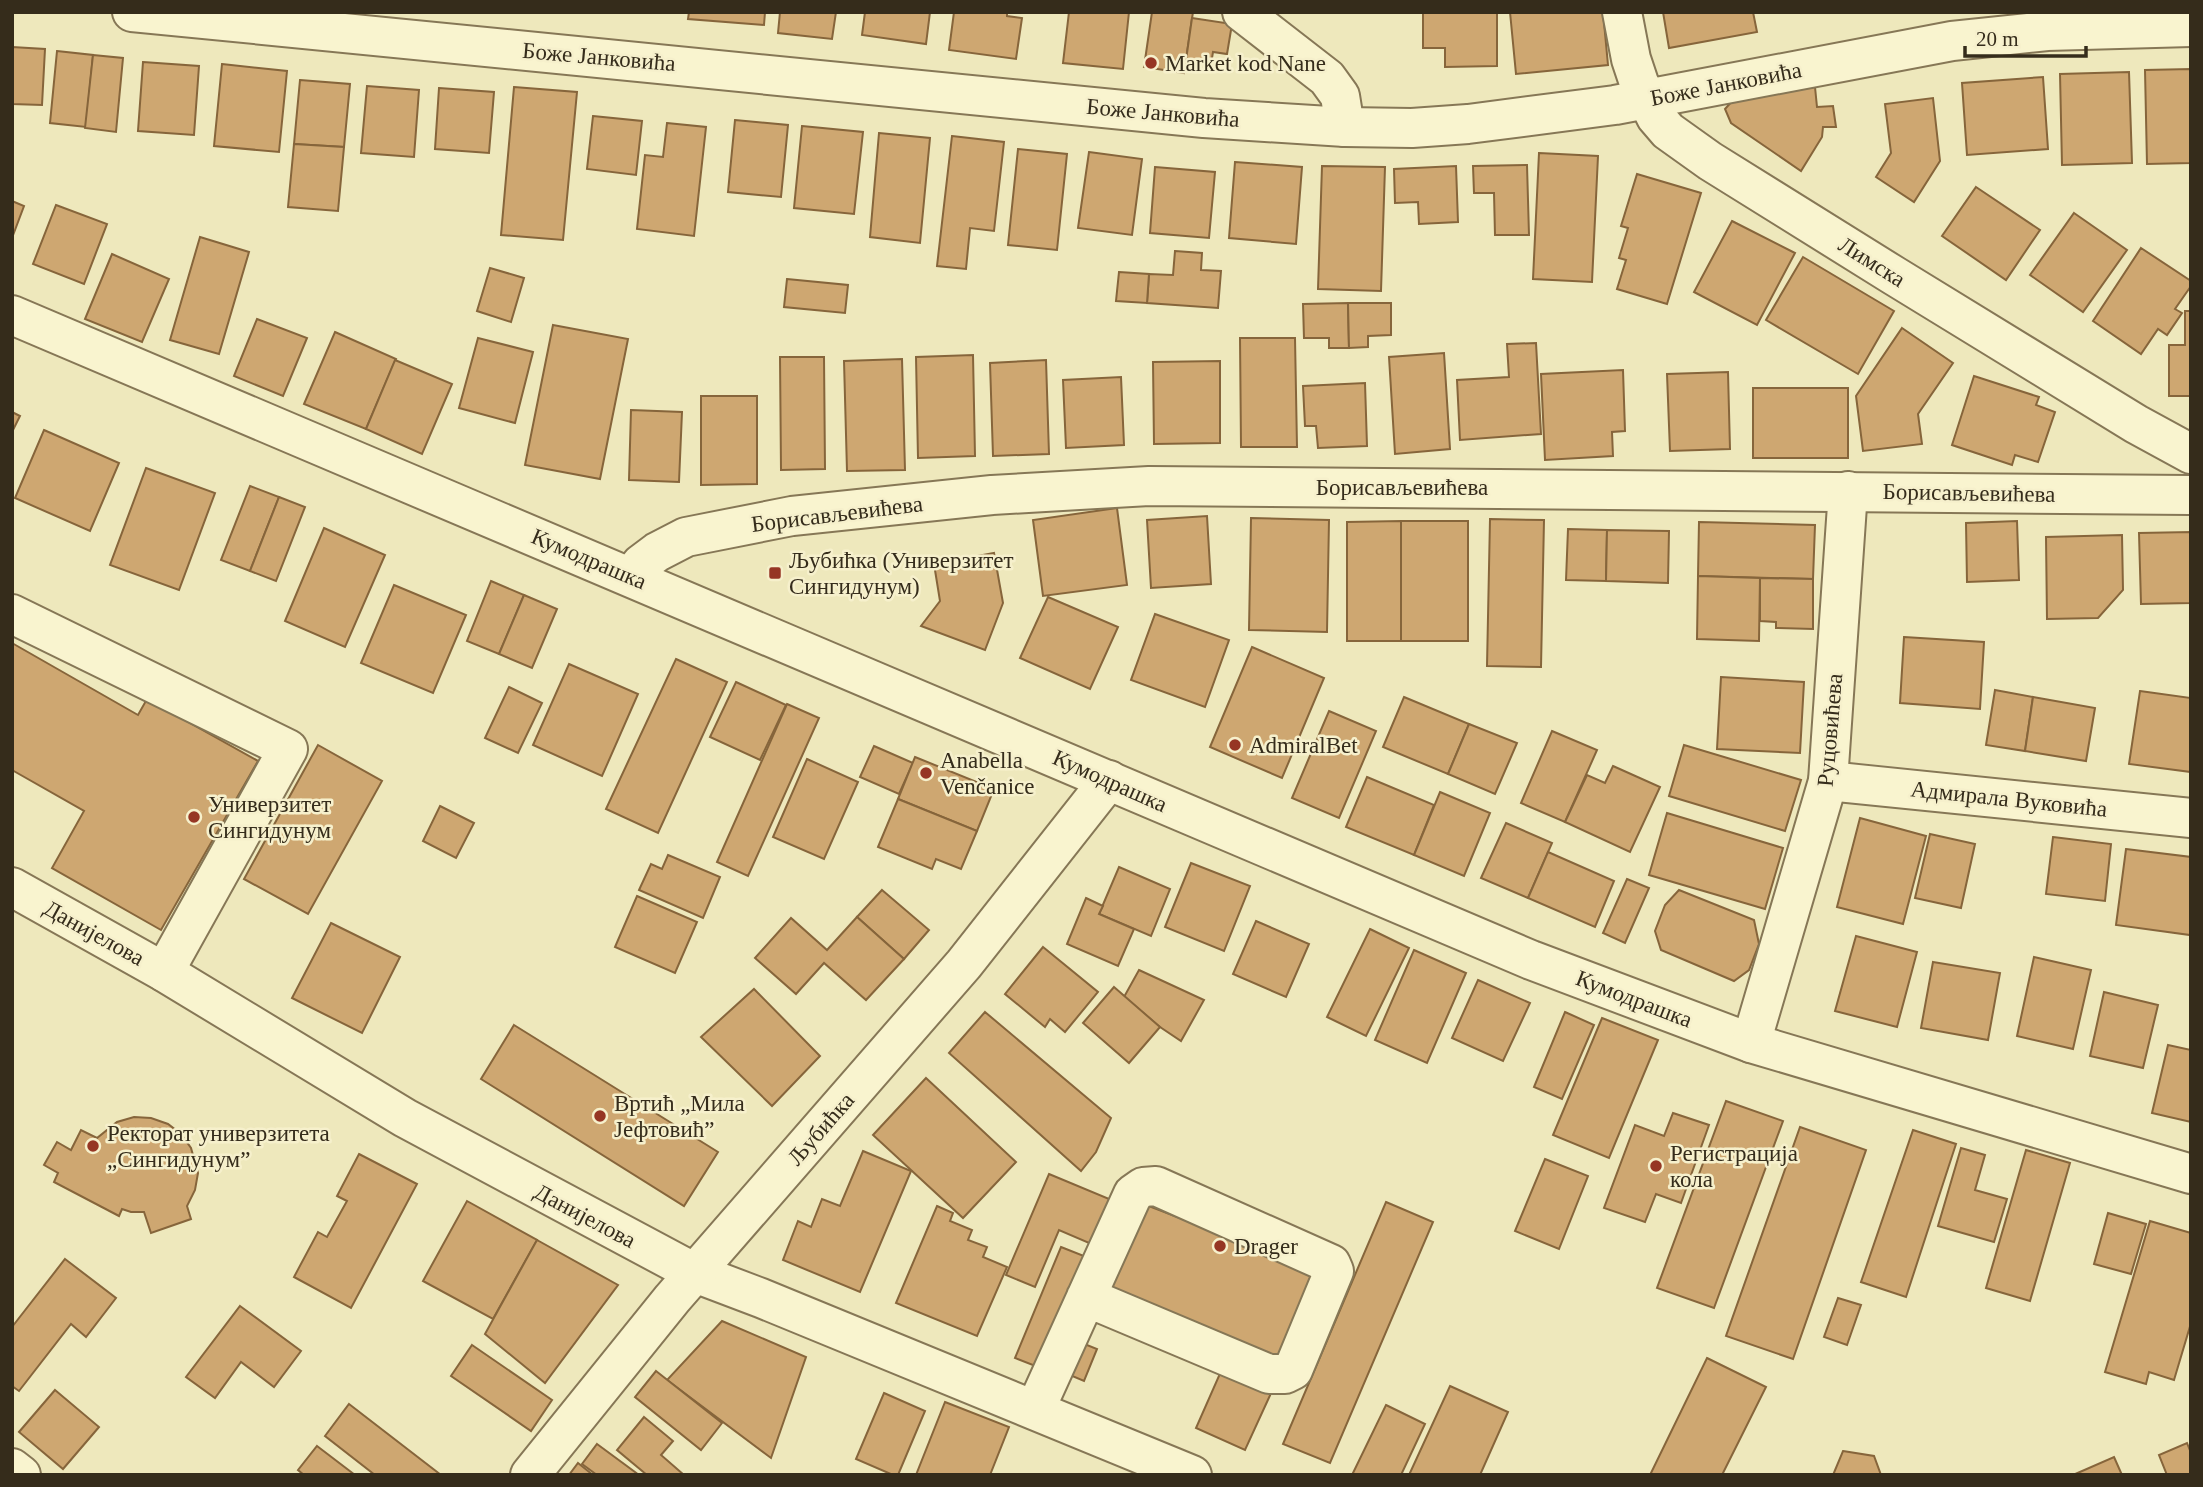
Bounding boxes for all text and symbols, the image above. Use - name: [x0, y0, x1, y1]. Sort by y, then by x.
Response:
- scale bar: [1965, 14, 2086, 58]
- text: 20 m: [1976, 27, 2019, 51]
- street label: Боже Јанковића: [521, 38, 677, 76]
- place label: Market kod Nane: [1165, 51, 1326, 76]
- marker: Market kod Nane: [1143, 55, 1159, 71]
- street label: Боже Јанковића: [1648, 57, 1804, 111]
- street label: Боже Јанковића: [1085, 94, 1241, 132]
- street label: Лимска: [1834, 232, 1910, 292]
- street label: Борисављевићева: [1316, 475, 1488, 500]
- street label: Борисављевићева: [1882, 479, 2056, 507]
- street label: Борисављевићева: [750, 491, 924, 537]
- street label: Кумодрашка: [528, 524, 650, 594]
- place label: Љубићка (Универзитет Сингидунум): [789, 548, 1014, 599]
- marker: Љубићка (Универзитет Сингидунум): [767, 565, 783, 581]
- street label: Руцовићева: [1813, 672, 1847, 788]
- place label: AdmiralBet: [1249, 733, 1358, 758]
- marker: AdmiralBet: [1227, 737, 1243, 753]
- street label: Кумодрашка: [1049, 745, 1171, 817]
- place label: Anabella Venčanice: [940, 748, 1035, 799]
- marker: Anabella Venčanice: [918, 765, 934, 781]
- street label: Адмирала Вуковића: [1910, 776, 2108, 822]
- place label: Универзитет Сингидунум: [208, 792, 331, 843]
- marker: Универзитет Сингидунум: [186, 809, 202, 825]
- street label: Данијелова: [39, 895, 149, 971]
- street label: Кумодрашка: [1572, 965, 1696, 1033]
- street label: Љубићка: [783, 1088, 859, 1170]
- place label: Вртић „Мила Јефтовић”: [614, 1091, 745, 1142]
- marker: Вртић „Мила Јефтовић”: [592, 1108, 608, 1124]
- place label: Ректорат универзитета „Сингидунум”: [107, 1121, 330, 1172]
- marker: Ректорат универзитета „Сингидунум”: [85, 1138, 101, 1154]
- place label: Регистрација кола: [1670, 1141, 1798, 1192]
- marker: Регистрација кола: [1648, 1158, 1664, 1174]
- street label: Данијелова: [530, 1179, 640, 1253]
- place label: Drager: [1234, 1234, 1298, 1259]
- marker: Drager: [1212, 1238, 1228, 1254]

